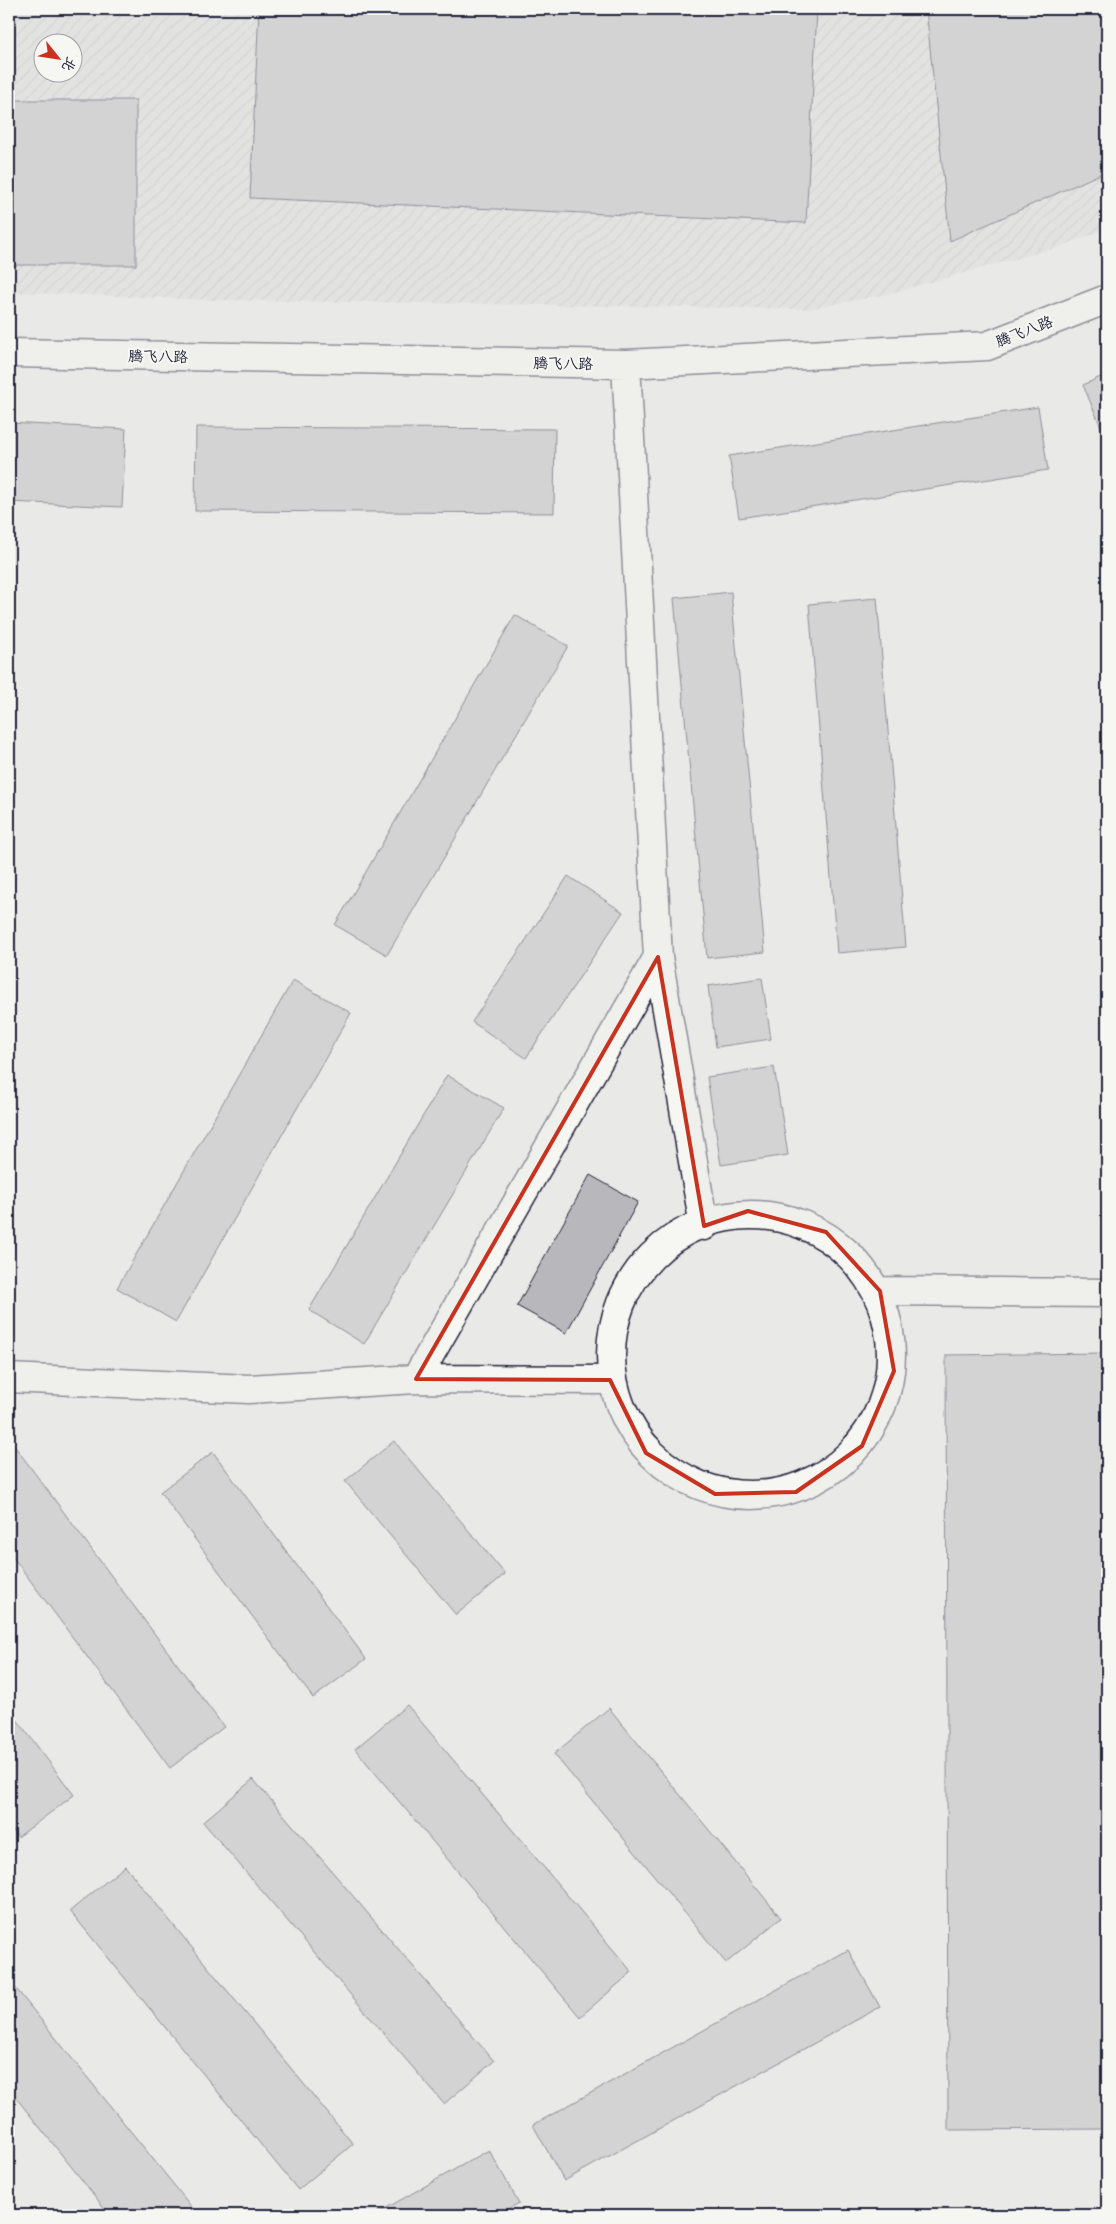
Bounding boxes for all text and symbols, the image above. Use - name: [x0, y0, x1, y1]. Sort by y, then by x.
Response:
- north arrow: [32, 32, 82, 82]
- text: 北: [58, 54, 81, 75]
- street label: 腾飞八路: [993, 311, 1055, 351]
- street label: 腾飞八路: [128, 346, 188, 366]
- street label: 腾飞八路: [533, 353, 593, 373]

